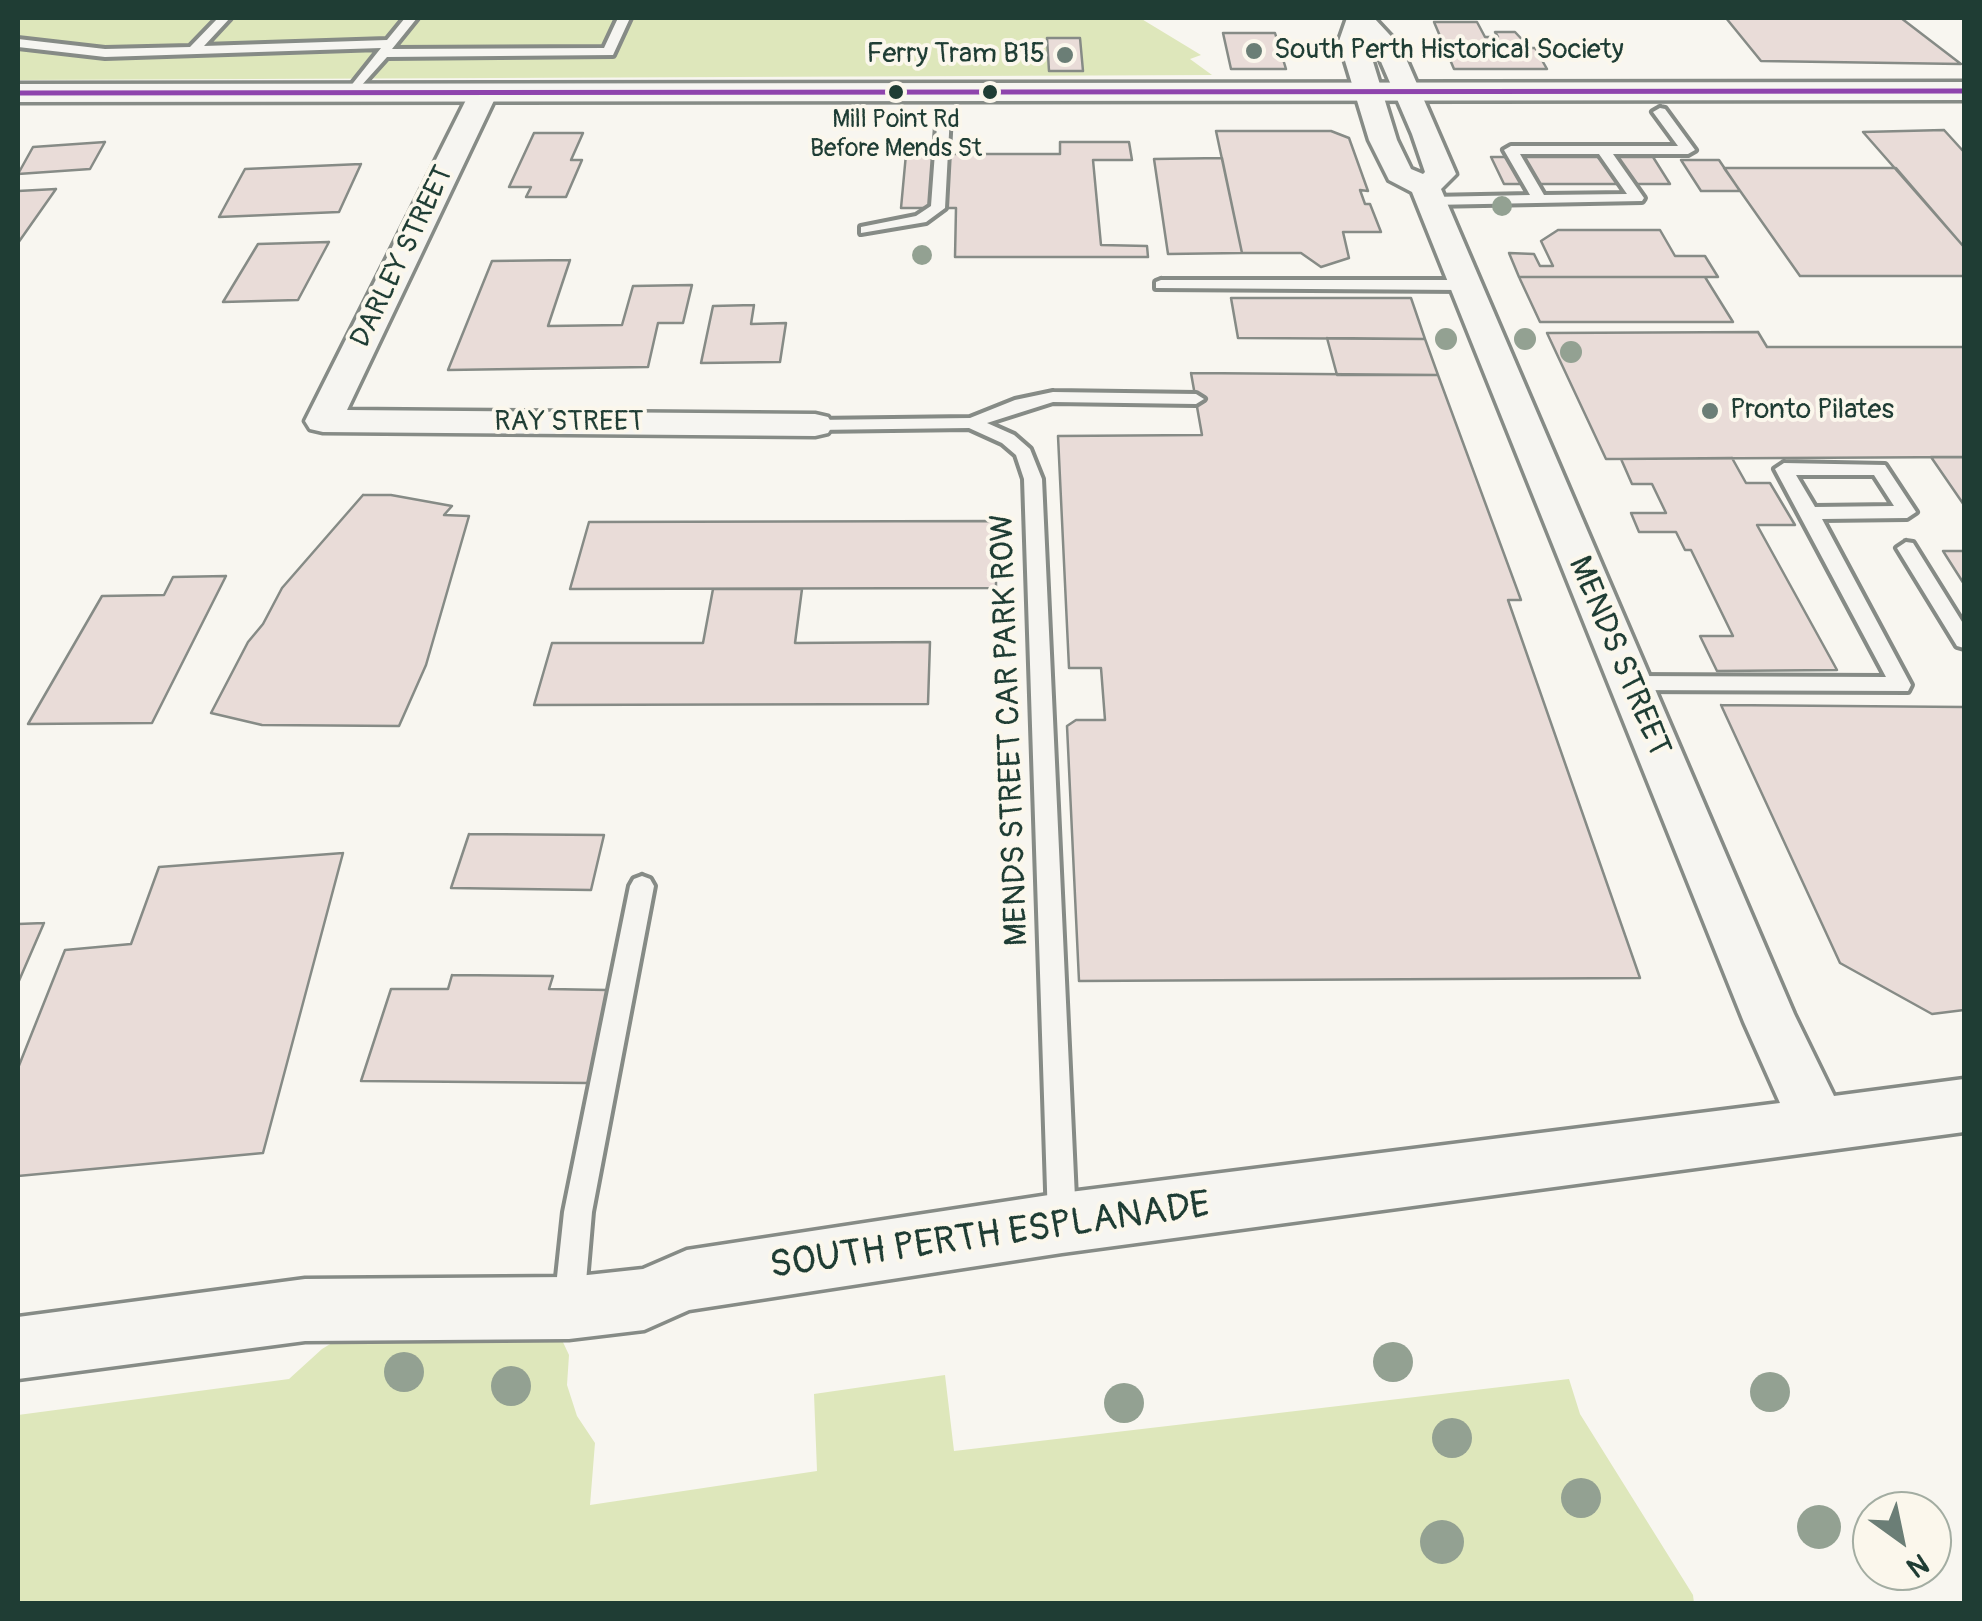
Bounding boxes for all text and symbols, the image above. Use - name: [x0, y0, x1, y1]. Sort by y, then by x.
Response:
- place label: South Perth Historical Society: [1274, 34, 1624, 68]
- place label: Ferry Tram B15: [867, 38, 1045, 72]
- marker: South Perth Historical Society: [1243, 40, 1265, 62]
- marker: Ferry Tram B15: [1054, 44, 1076, 66]
- marker: Mill Point Rd Before Mends St: [886, 82, 906, 102]
- unlabelled marker: [980, 82, 1000, 102]
- place label: Mill Point Rd Before Mends St: [810, 106, 982, 165]
- street label: DARLEY STREET: [345, 161, 461, 353]
- place label: Pronto Pilates: [1730, 394, 1894, 428]
- marker: Pronto Pilates: [1699, 400, 1721, 422]
- street label: RAY STREET: [494, 406, 644, 440]
- street label: MENDS STREET CAR PARK ROW: [984, 513, 1038, 947]
- street label: MENDS STREET: [1559, 551, 1677, 763]
- street label: SOUTH PERTH ESPLANADE: [767, 1184, 1213, 1290]
- north arrow: [1852, 1491, 1952, 1591]
- text: N: [1900, 1545, 1935, 1585]

